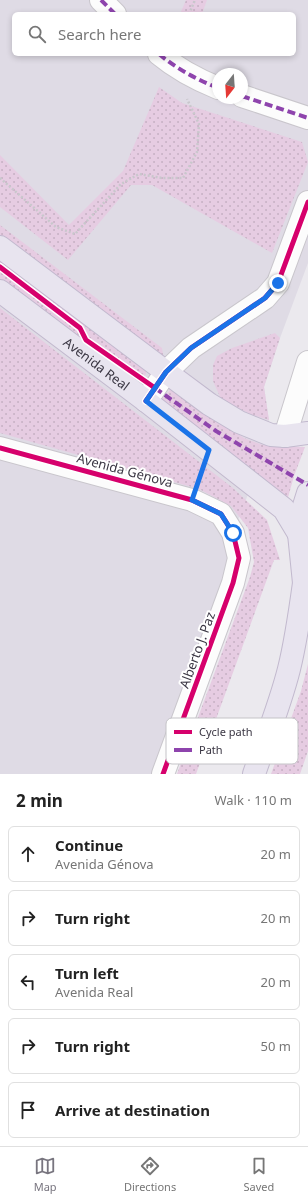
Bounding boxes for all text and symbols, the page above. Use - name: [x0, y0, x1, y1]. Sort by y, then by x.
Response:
- search box: [12, 12, 296, 56]
- icon: search: [26, 23, 48, 45]
- text: Search here: [58, 24, 141, 44]
- north arrow: [212, 68, 248, 104]
- route end: [269, 274, 287, 292]
- street label: Avenida Real: [60, 333, 133, 395]
- street label: Avenida Génova: [75, 449, 175, 491]
- route start: [224, 524, 242, 542]
- street label: Alberto J. Paz: [175, 609, 219, 691]
- legend: [166, 718, 298, 764]
- text: Cycle path: [199, 724, 252, 739]
- text: Path: [199, 742, 223, 757]
- text: 2 min: [16, 789, 63, 812]
- text: Walk · 110 m: [214, 791, 292, 809]
- text: Continue: [55, 835, 123, 855]
- icon: ahead: [17, 843, 39, 865]
- text: 20 m: [261, 845, 291, 863]
- text: Avenida Génova: [55, 855, 154, 873]
- icon: right: [17, 907, 39, 929]
- text: Turn right: [55, 908, 130, 928]
- text: 20 m: [261, 909, 291, 927]
- text: Turn left: [55, 963, 119, 983]
- icon: left: [17, 971, 39, 993]
- text: 20 m: [261, 973, 291, 991]
- text: Avenida Real: [55, 983, 133, 1001]
- icon: right: [17, 1035, 39, 1057]
- text: Turn right: [55, 1036, 130, 1056]
- text: 50 m: [261, 1037, 291, 1055]
- icon: arrive: [17, 1099, 39, 1121]
- text: Arrive at destination: [55, 1100, 210, 1120]
- tab: Map: [34, 1155, 57, 1194]
- tab: Directions: [124, 1155, 176, 1194]
- tab: Saved: [244, 1155, 274, 1194]

